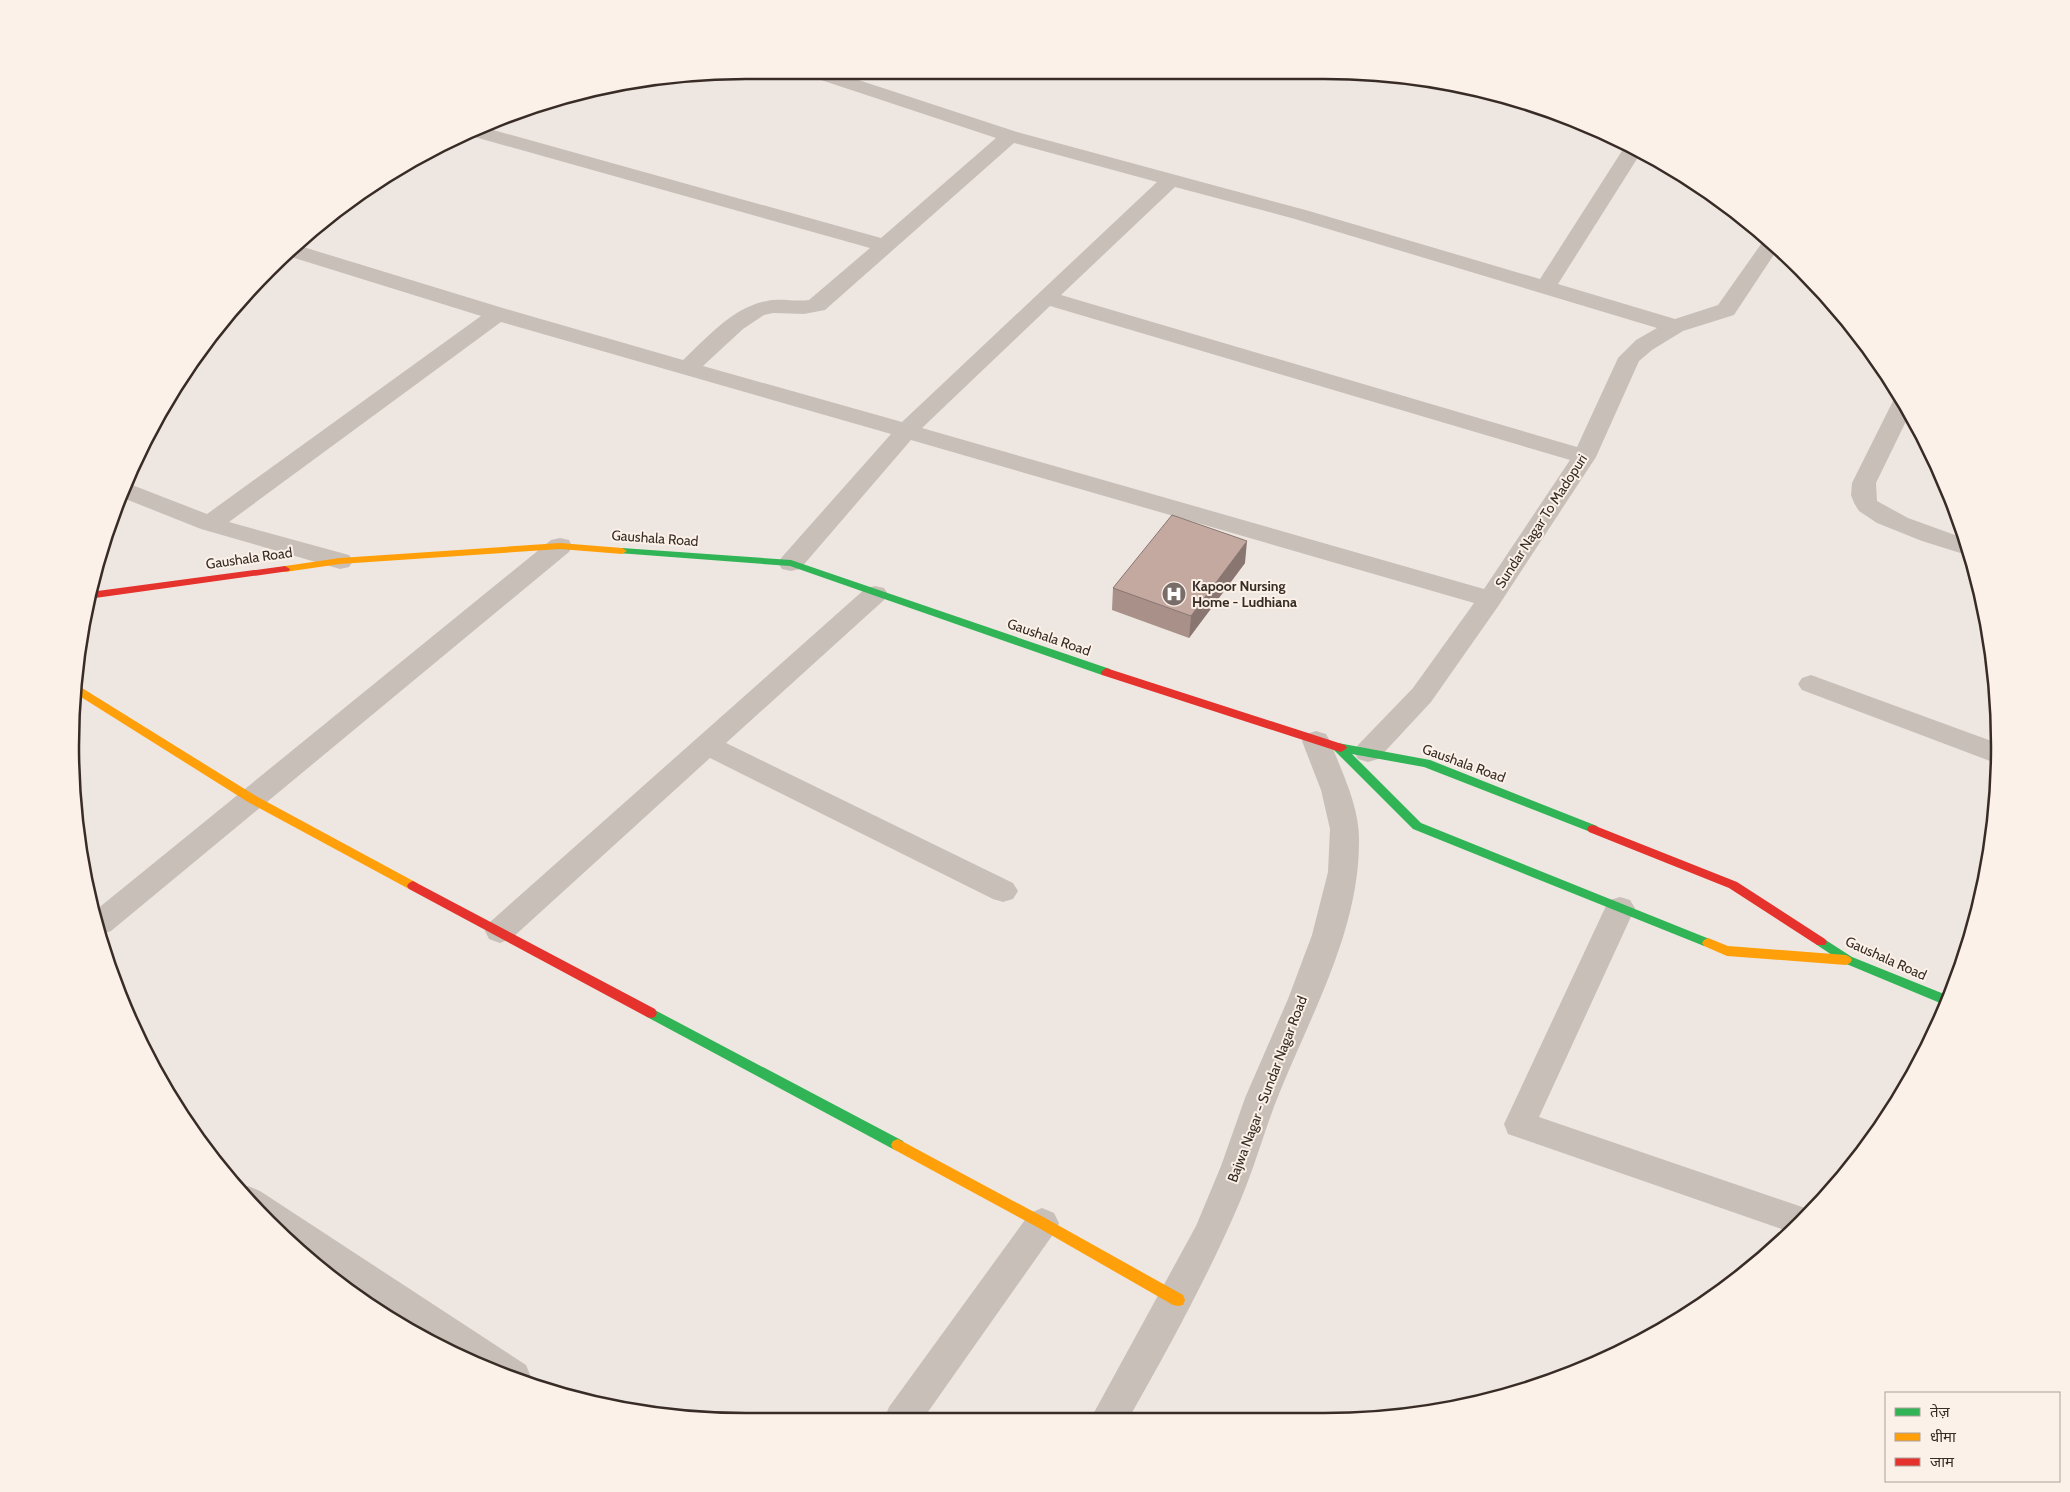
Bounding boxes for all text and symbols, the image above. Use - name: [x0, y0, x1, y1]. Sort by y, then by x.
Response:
- street label: Sundar Nagar To Madopuri: [1491, 451, 1591, 591]
- street label: Gaushala Road: [611, 526, 699, 550]
- street label: Gaushala Road: [205, 543, 293, 573]
- place label: Kapoor Nursing Home - Ludhiana: [1192, 577, 1297, 611]
- hospital icon: Kapoor Nursing Home - Ludhiana: [1161, 581, 1187, 607]
- street label: Gaushala Road: [1005, 614, 1093, 660]
- street label: Gaushala Road: [1420, 740, 1508, 786]
- street label: Gaushala Road: [1843, 932, 1929, 984]
- street label: Bajwa Nagar - Sundar Nagar Road: [1223, 993, 1311, 1185]
- legend: [1885, 1392, 2060, 1482]
- text: तेज़: [1930, 1403, 1951, 1421]
- text: धीमा: [1930, 1428, 1957, 1446]
- text: जाम: [1930, 1453, 1955, 1471]

